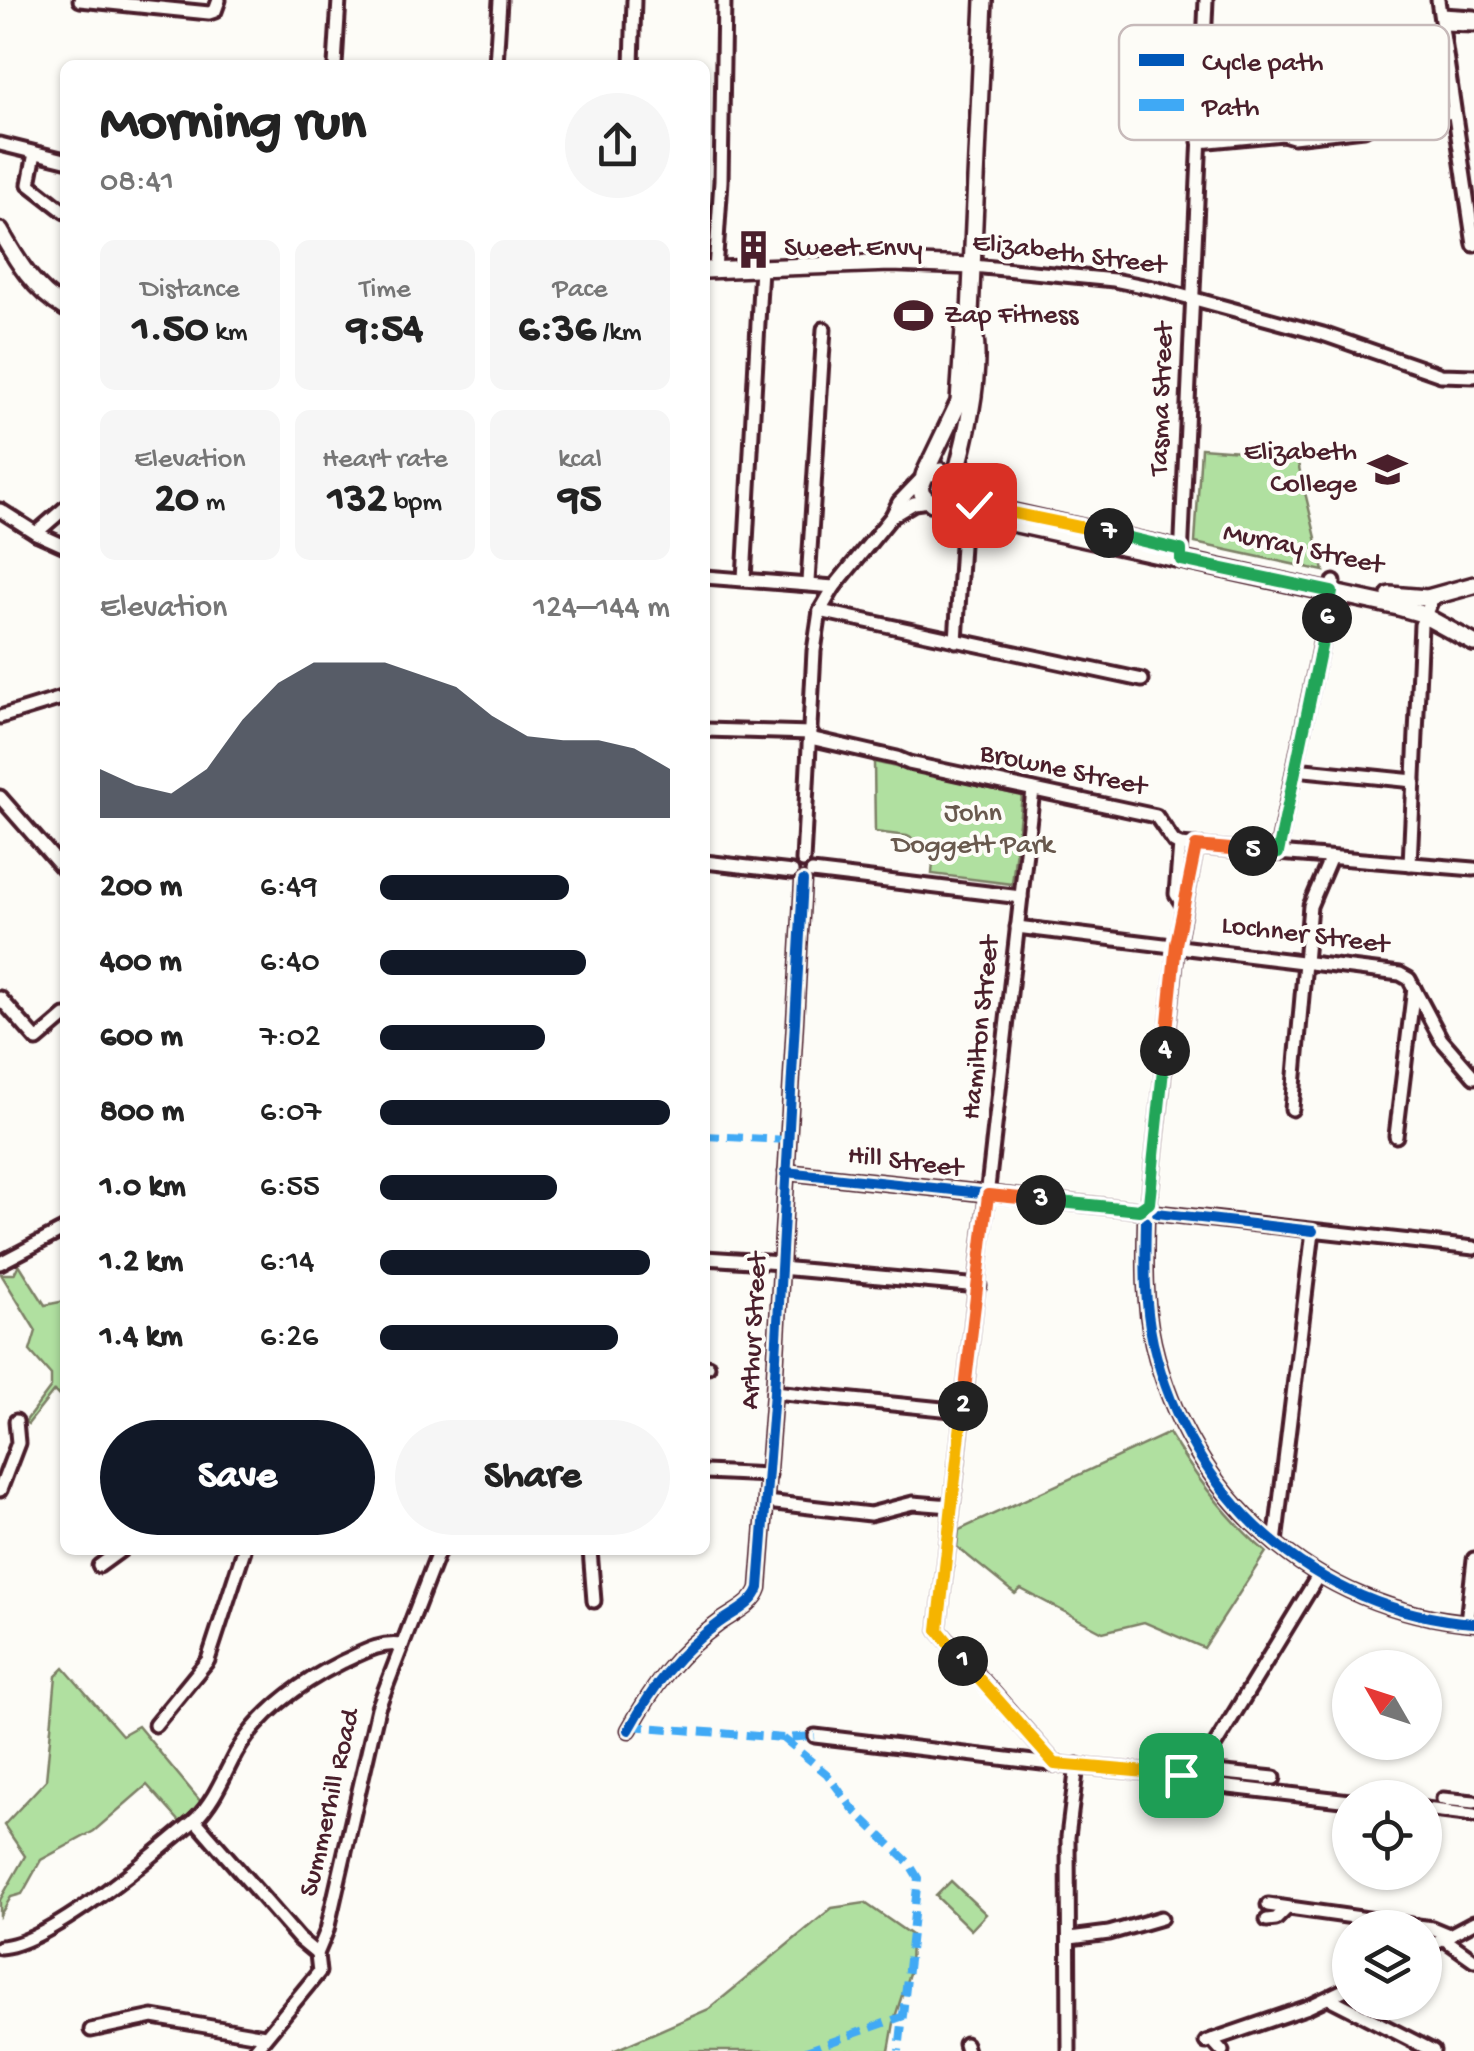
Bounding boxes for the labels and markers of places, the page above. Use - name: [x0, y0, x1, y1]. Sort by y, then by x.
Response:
- building icon: Sweet Envy: [733, 228, 775, 270]
- place label: Sweet Envy: [784, 233, 923, 266]
- sports icon: Zap Fitness: [893, 295, 935, 337]
- place label: Zap Fitness: [944, 300, 1079, 333]
- place label: Elizabeth College: [1244, 437, 1358, 502]
- school or university icon: Elizabeth College: [1366, 448, 1408, 490]
- pin: [932, 463, 1017, 548]
- pin: 7: [1084, 508, 1134, 558]
- pin: 6: [1302, 593, 1352, 643]
- pin: 5: [1228, 826, 1278, 876]
- pin: 4: [1140, 1026, 1190, 1076]
- pin: 3: [1016, 1175, 1066, 1225]
- pin: 2: [938, 1381, 988, 1431]
- pin: 1: [938, 1636, 988, 1686]
- pin: [1139, 1733, 1224, 1818]

